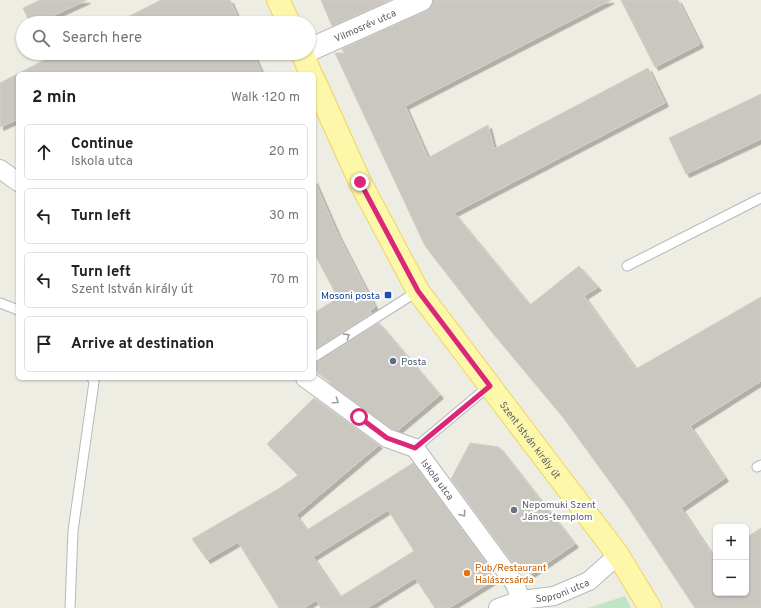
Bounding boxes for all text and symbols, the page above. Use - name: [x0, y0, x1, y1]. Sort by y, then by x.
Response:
- street label: Vilmosrév utca: [332, 7, 398, 46]
- search box: [16, 16, 316, 60]
- icon: search: [30, 27, 52, 49]
- text: Search here: [62, 29, 142, 48]
- text: 2 min: [32, 87, 76, 109]
- text: Walk · 120 m: [231, 90, 300, 106]
- text: Continue: [71, 135, 133, 154]
- icon: ahead: [33, 141, 55, 163]
- text: 20 m: [269, 144, 299, 160]
- text: Iskola utca: [71, 154, 133, 170]
- route end: [351, 173, 369, 191]
- icon: left: [33, 205, 55, 227]
- text: Turn left: [71, 207, 131, 226]
- text: 30 m: [269, 208, 299, 224]
- text: Turn left: [71, 263, 131, 282]
- icon: left: [33, 269, 55, 291]
- text: 70 m: [270, 272, 299, 288]
- text: Szent István király út: [71, 282, 193, 298]
- place label: Mosoni posta: [321, 290, 380, 303]
- marker: Mosoni posta: [383, 290, 393, 300]
- icon: arrive: [33, 333, 55, 355]
- one-way arrow: [343, 333, 350, 341]
- text: Arrive at destination: [71, 335, 214, 354]
- marker: Posta: [388, 356, 398, 366]
- place label: Posta: [401, 356, 426, 369]
- one-way arrow: [332, 396, 339, 403]
- street label: Szent István király út: [496, 399, 563, 482]
- route start: [350, 408, 368, 426]
- street label: Iskola utca: [417, 457, 456, 503]
- place label: Nepomuki Szent János-templom: [522, 499, 596, 524]
- marker: Nepomuki Szent János-templom: [509, 505, 519, 515]
- one-way arrow: [458, 509, 465, 516]
- map controls: [713, 524, 749, 596]
- button: +: [713, 524, 749, 560]
- button: −: [713, 560, 749, 596]
- place label: Pub/Restaurant Halászcsárda: [475, 562, 547, 587]
- marker: Pub/Restaurant Halászcsárda: [462, 568, 472, 578]
- street label: Soproni utca: [535, 577, 592, 606]

